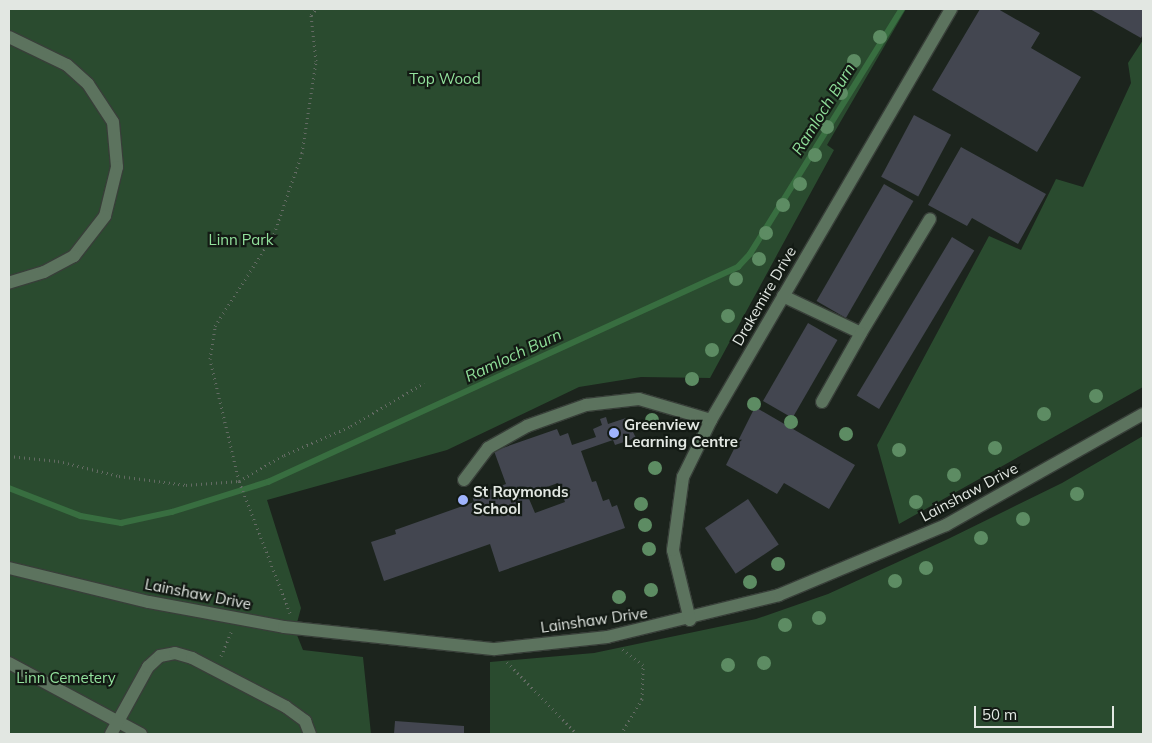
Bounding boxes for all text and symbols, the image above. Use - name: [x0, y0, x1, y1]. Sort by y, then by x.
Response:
- water label: Ramloch Burn: [787, 60, 859, 158]
- park label: Top Wood: [409, 70, 481, 88]
- park label: Linn Park: [209, 231, 273, 249]
- street label: Drakemire Drive: [728, 243, 800, 349]
- water label: Ramloch Burn: [462, 324, 564, 386]
- place label: Greenview Learning Centre: [624, 415, 738, 450]
- marker: Greenview Learning Centre: [608, 427, 620, 439]
- street label: Lainshaw Drive: [917, 459, 1021, 525]
- place label: St Raymonds School: [473, 482, 568, 517]
- marker: St Raymonds School: [457, 494, 469, 506]
- street label: Lainshaw Drive: [143, 575, 253, 613]
- street label: Lainshaw Drive: [539, 604, 649, 636]
- park label: Linn Cemetery: [16, 669, 116, 687]
- scale bar: [977, 696, 1117, 728]
- text: 50 m: [982, 705, 1017, 724]

